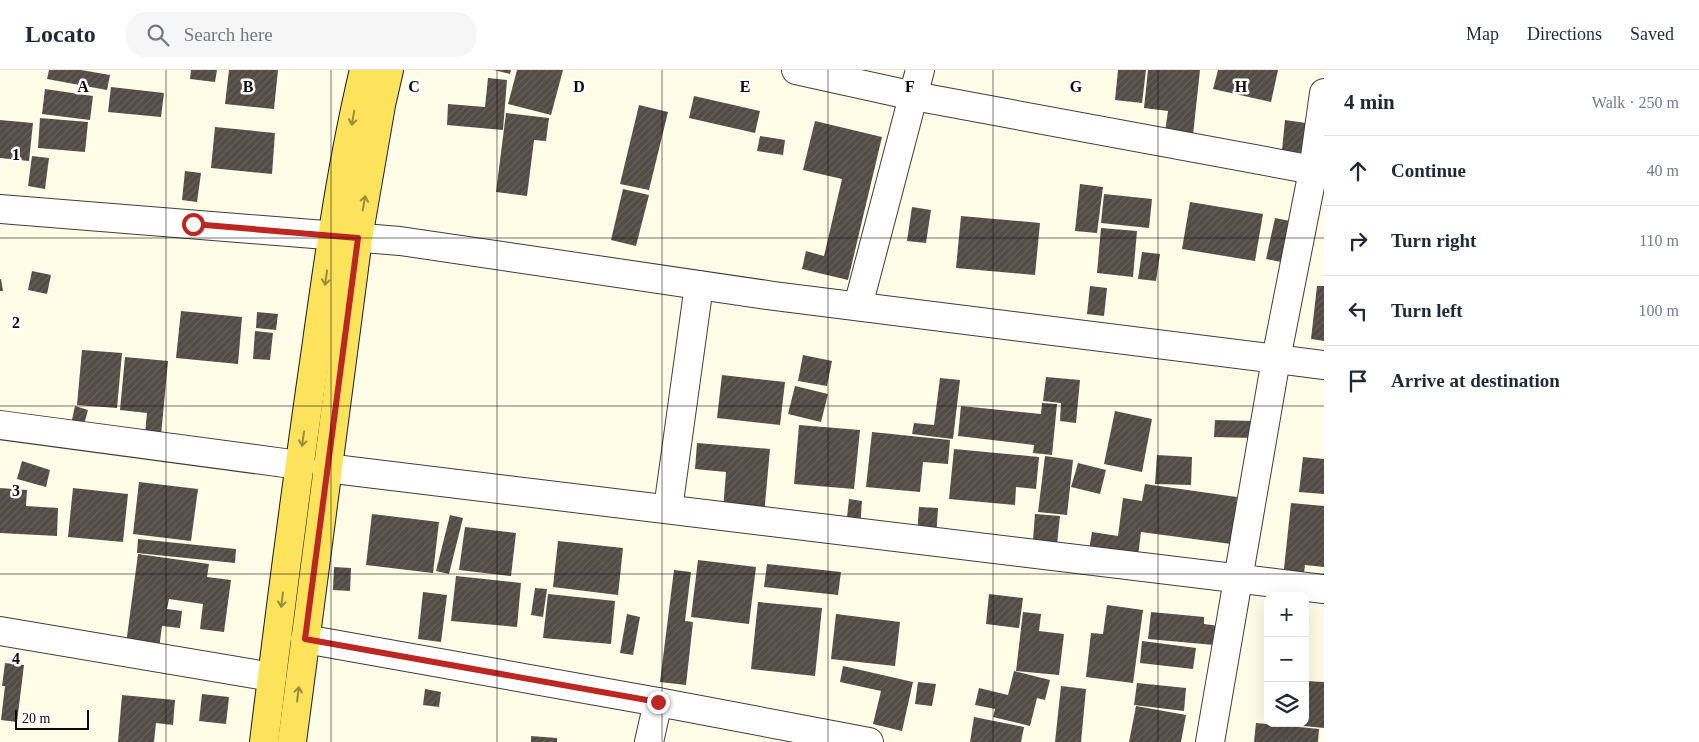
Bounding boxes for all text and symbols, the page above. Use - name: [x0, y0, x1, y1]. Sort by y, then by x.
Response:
- search box: [126, 12, 476, 57]
- text: Locato: [25, 21, 96, 47]
- icon: search: [144, 21, 172, 49]
- text: Search here: [184, 24, 273, 45]
- text: Map: [1466, 24, 1499, 44]
- text: Directions: [1527, 24, 1602, 44]
- text: Saved: [1630, 24, 1674, 44]
- text: A: [77, 78, 89, 95]
- text: B: [243, 78, 254, 95]
- text: C: [408, 78, 420, 95]
- text: D: [573, 78, 585, 95]
- text: E: [740, 78, 750, 95]
- text: F: [905, 78, 915, 95]
- text: G: [1070, 78, 1083, 95]
- text: H: [1235, 78, 1248, 95]
- text: 4 min: [1344, 90, 1395, 114]
- text: Walk · 250 m: [1592, 94, 1679, 111]
- one-way arrow: [348, 109, 358, 125]
- text: 1: [12, 146, 20, 163]
- icon: ahead: [1344, 157, 1372, 185]
- text: Continue: [1391, 160, 1466, 181]
- text: 40 m: [1647, 162, 1679, 179]
- one-way arrow: [359, 195, 369, 211]
- route start: [182, 213, 205, 236]
- icon: right: [1344, 227, 1372, 255]
- text: Turn right: [1391, 230, 1476, 251]
- text: 110 m: [1639, 232, 1679, 249]
- one-way arrow: [321, 269, 331, 285]
- icon: left: [1344, 297, 1372, 325]
- text: Turn left: [1391, 300, 1463, 321]
- text: 100 m: [1639, 302, 1679, 319]
- text: 2: [12, 314, 20, 331]
- icon: arrive: [1344, 367, 1372, 395]
- text: Arrive at destination: [1391, 370, 1560, 391]
- one-way arrow: [298, 430, 308, 446]
- text: 3: [12, 482, 20, 499]
- one-way arrow: [277, 591, 287, 607]
- map controls: [1264, 592, 1309, 727]
- button: +: [1264, 592, 1309, 637]
- button: −: [1264, 637, 1309, 682]
- text: 4: [12, 650, 20, 667]
- button: layers: [1264, 682, 1309, 727]
- one-way arrow: [293, 686, 303, 702]
- route end: [647, 691, 670, 714]
- scale bar: [15, 707, 89, 730]
- text: 20 m: [22, 711, 50, 726]

